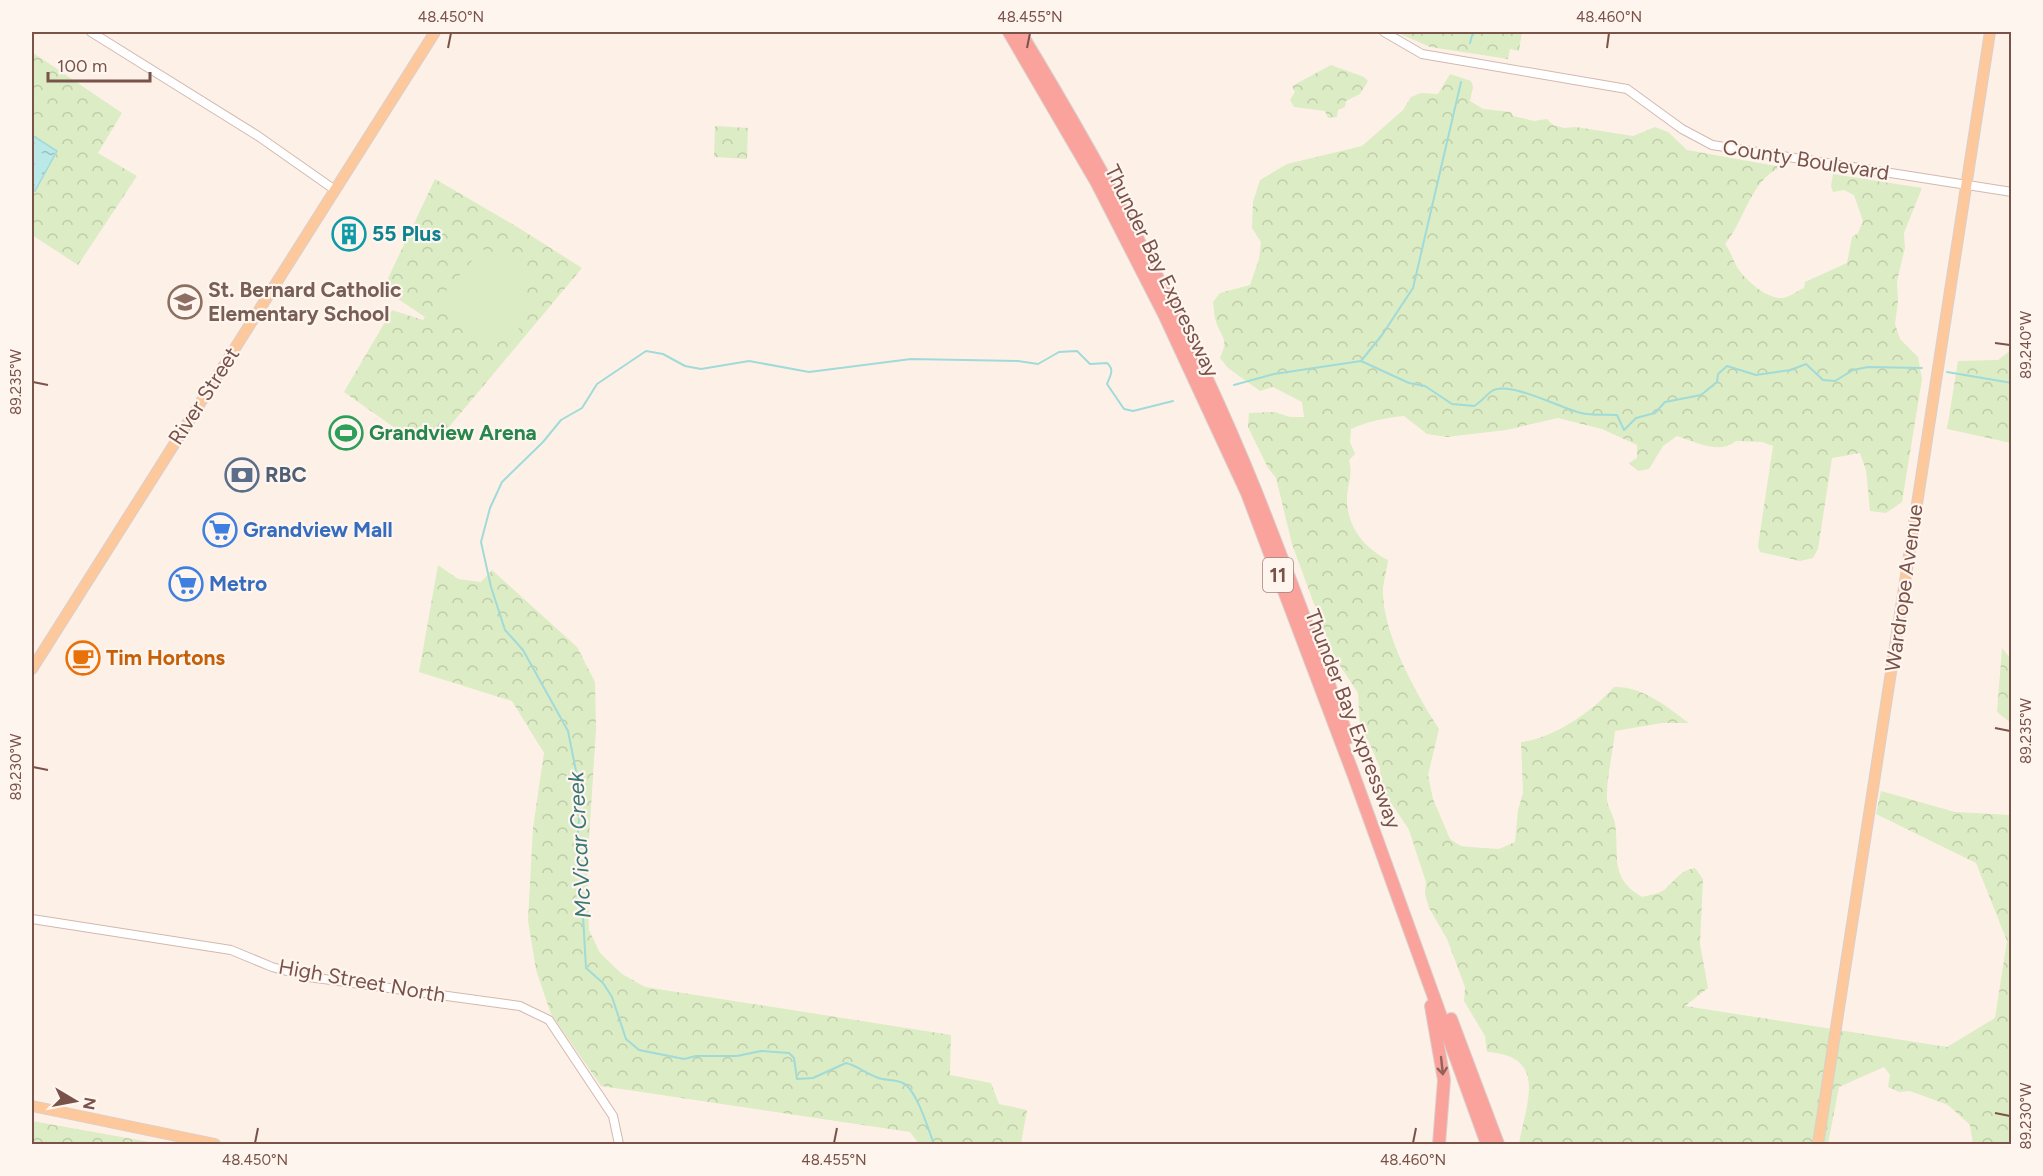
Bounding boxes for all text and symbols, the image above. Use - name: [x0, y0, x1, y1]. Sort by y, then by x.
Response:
- text: 48.450°N: [418, 8, 484, 26]
- text: 48.455°N: [997, 8, 1063, 26]
- text: 48.460°N: [1576, 8, 1642, 26]
- scale bar: [48, 45, 150, 83]
- text: 100 m: [57, 55, 107, 77]
- street label: County Boulevard: [1721, 134, 1891, 185]
- street label: Thunder Bay Expressway: [1100, 161, 1225, 381]
- building icon: 55 Plus: [331, 216, 367, 252]
- place label: 55 Plus: [372, 221, 441, 246]
- place label: St. Bernard Catholic Elementary School: [208, 277, 402, 326]
- school or university icon: St. Bernard Catholic Elementary School: [167, 284, 203, 320]
- text: 89.240°W: [2017, 310, 2035, 379]
- street label: River Street: [163, 342, 244, 449]
- text: 89.235°W: [7, 348, 25, 415]
- sports icon: Grandview Arena: [328, 415, 364, 451]
- place label: Grandview Arena: [369, 420, 537, 445]
- bank icon: RBC: [224, 457, 260, 493]
- place label: RBC: [265, 462, 307, 487]
- street label: Wardrope Avenue: [1879, 503, 1928, 673]
- supermarket icon: Grandview Mall: [202, 512, 238, 548]
- place label: Grandview Mall: [243, 517, 393, 542]
- road number: 11: [1263, 558, 1293, 592]
- supermarket icon: Metro: [168, 566, 204, 602]
- place label: Metro: [209, 571, 267, 596]
- street label: Thunder Bay Expressway: [1300, 605, 1407, 832]
- cafe icon: Tim Hortons: [65, 640, 101, 676]
- place label: Tim Hortons: [106, 645, 225, 670]
- text: 89.235°W: [2017, 697, 2035, 764]
- text: 89.230°W: [7, 733, 25, 800]
- water label: McVicar Creek: [562, 770, 597, 919]
- street label: High Street North: [277, 954, 448, 1007]
- one-way arrow: [1437, 1055, 1448, 1075]
- north arrow: [45, 1071, 105, 1131]
- text: 89.230°W: [2017, 1082, 2035, 1149]
- text: N: [79, 1096, 100, 1111]
- text: 48.450°N: [222, 1151, 288, 1169]
- text: 48.455°N: [801, 1151, 867, 1169]
- text: 48.460°N: [1380, 1151, 1446, 1169]

